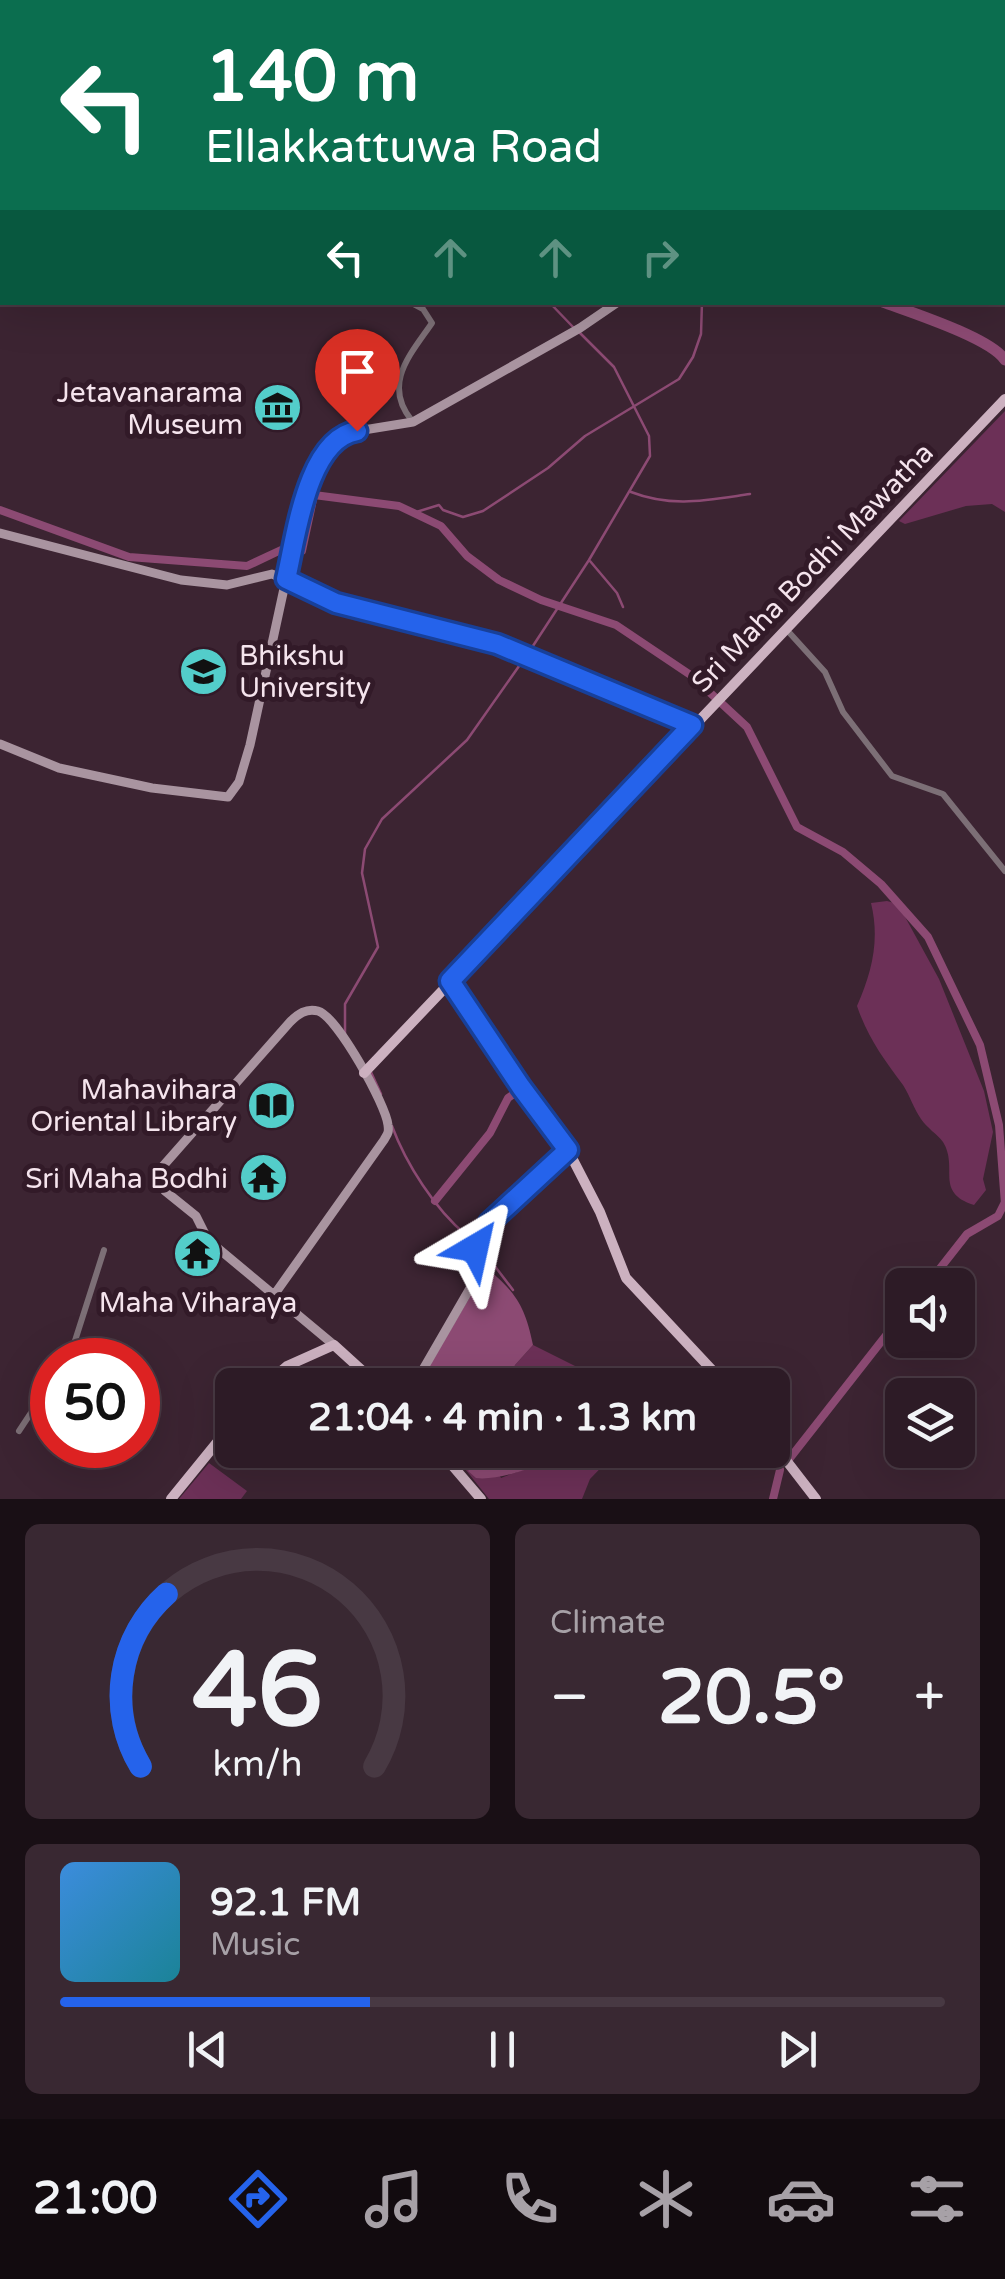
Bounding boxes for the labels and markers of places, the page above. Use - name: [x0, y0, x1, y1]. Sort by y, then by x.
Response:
- pin: [315, 329, 400, 432]
- place label: Jetavanarama Museum: [57, 376, 243, 442]
- museum icon: Jetavanarama Museum: [252, 382, 304, 434]
- place label: Bhikshu University: [239, 639, 371, 705]
- school or university icon: Bhikshu University: [178, 645, 230, 697]
- place label: Mahavihara Oriental Library: [31, 1073, 237, 1139]
- library icon: Mahavihara Oriental Library: [246, 1079, 298, 1131]
- temple icon: Sri Maha Bodhi: [237, 1152, 289, 1204]
- place label: Sri Maha Bodhi: [25, 1162, 228, 1196]
- temple icon: Maha Viharaya: [172, 1228, 224, 1280]
- place label: Maha Viharaya: [99, 1286, 297, 1320]

